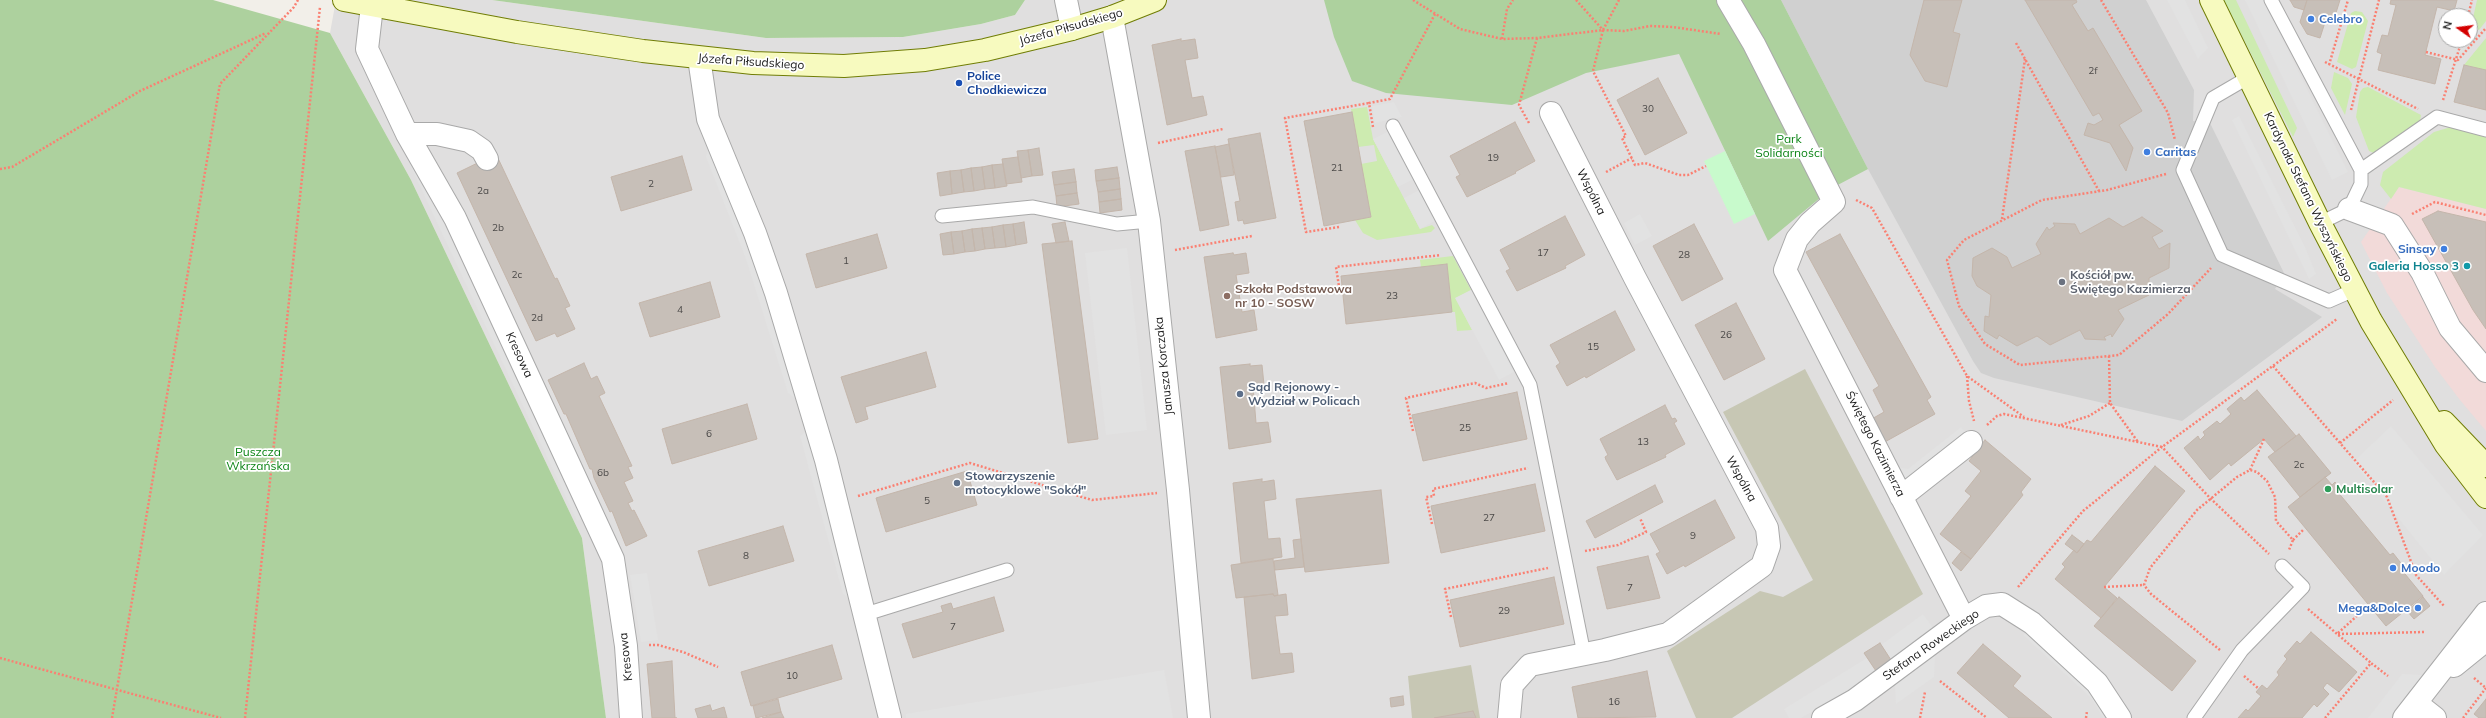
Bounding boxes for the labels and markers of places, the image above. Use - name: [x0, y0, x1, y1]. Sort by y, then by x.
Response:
- place label: Celebro: [2319, 12, 2362, 26]
- marker: Celebro: [2306, 14, 2316, 24]
- place label: Police Chodkiewicza: [967, 69, 1047, 97]
- marker: Police Chodkiewicza: [954, 78, 964, 88]
- place label: Caritas: [2155, 145, 2196, 159]
- marker: Caritas: [2142, 147, 2152, 157]
- place label: Sinsay: [2398, 242, 2436, 256]
- marker: Sinsay: [2439, 244, 2449, 254]
- place label: Galeria Hosso 3: [2368, 259, 2459, 273]
- marker: Galeria Hosso 3: [2462, 261, 2472, 271]
- place label: Kościół pw. Świętego Kazimierza: [2070, 268, 2191, 296]
- marker: Kościół pw. Świętego Kazimierza: [2057, 277, 2067, 287]
- place label: Szkoła Podstawowa nr 10 - SOSW: [1235, 282, 1352, 310]
- marker: Szkoła Podstawowa nr 10 - SOSW: [1222, 291, 1232, 301]
- place label: Sąd Rejonowy - Wydział w Policach: [1248, 380, 1360, 408]
- marker: Sąd Rejonowy - Wydział w Policach: [1235, 389, 1245, 399]
- place label: Stowarzyszenie motocyklowe "Sokół": [965, 469, 1086, 497]
- marker: Stowarzyszenie motocyklowe "Sokół": [952, 478, 962, 488]
- place label: Multisolar: [2336, 482, 2393, 496]
- marker: Multisolar: [2323, 484, 2333, 494]
- place label: Moodo: [2401, 561, 2440, 575]
- marker: Moodo: [2388, 563, 2398, 573]
- place label: Mega&Dolce: [2338, 601, 2410, 615]
- marker: Mega&Dolce: [2413, 603, 2423, 613]

